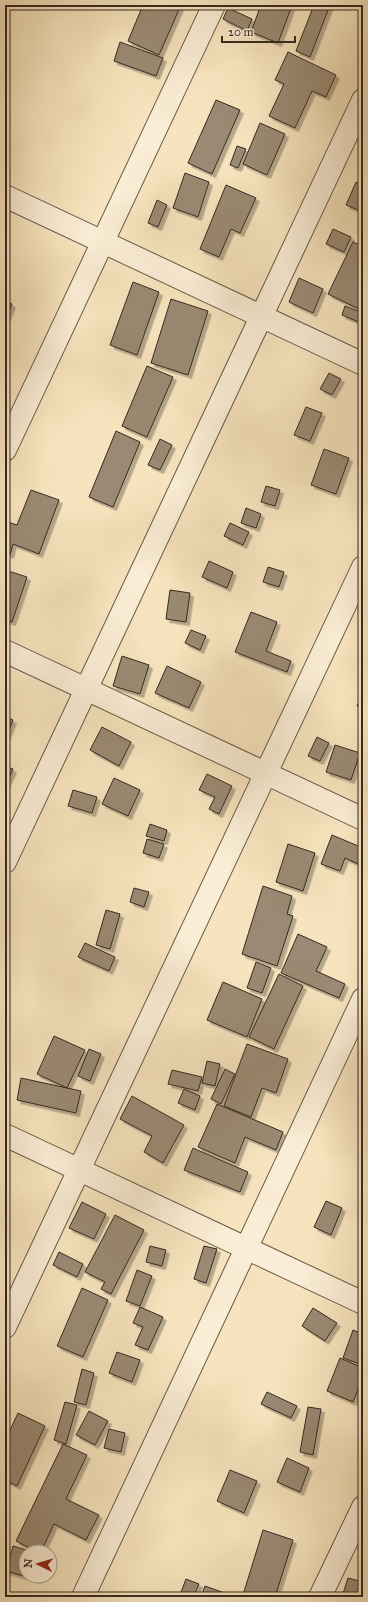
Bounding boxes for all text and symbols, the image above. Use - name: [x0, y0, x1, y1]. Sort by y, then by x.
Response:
- scale bar: [222, 18, 295, 44]
- text: 20 m: [228, 25, 254, 39]
- north arrow: [18, 1544, 58, 1584]
- text: N: [22, 1557, 35, 1568]

